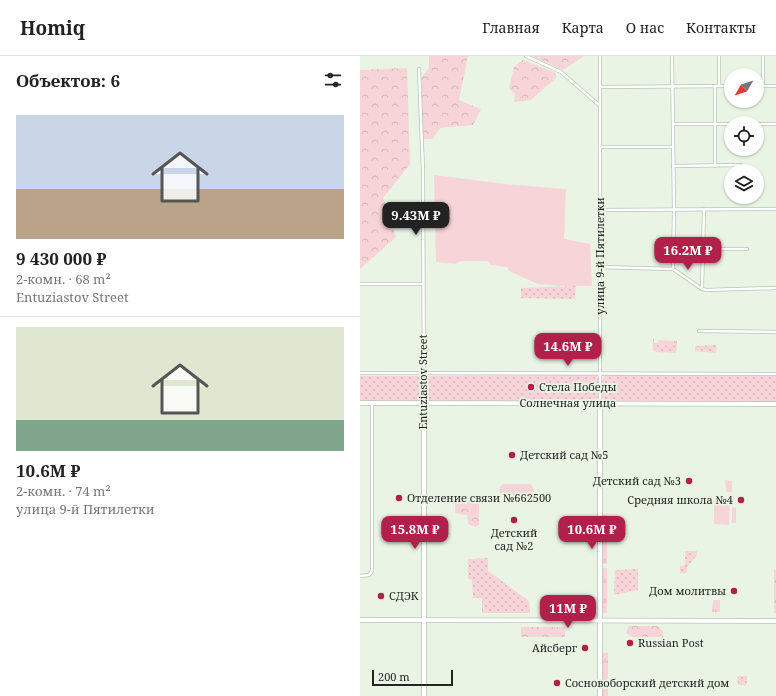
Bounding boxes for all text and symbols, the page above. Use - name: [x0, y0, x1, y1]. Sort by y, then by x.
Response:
- text: Homiq: [20, 15, 85, 41]
- text: Главная: [482, 18, 540, 37]
- text: Карта: [562, 18, 604, 37]
- text: О нас: [626, 18, 664, 37]
- text: Контакты: [686, 18, 756, 37]
- north arrow: [724, 68, 764, 108]
- map controls: [724, 68, 764, 204]
- text: Объектов: 6: [16, 69, 120, 92]
- icon: filters: [322, 69, 344, 91]
- button: locate: [724, 116, 764, 156]
- icon: home: [144, 141, 216, 213]
- button: layers: [724, 164, 764, 204]
- street label: улица 9-й Пятилетки: [592, 197, 607, 315]
- pin: 9.43M ₽: [379, 202, 453, 236]
- text: 9.43M ₽: [391, 206, 441, 224]
- pin: 16.2M ₽: [651, 237, 725, 271]
- text: 16.2M ₽: [663, 241, 713, 259]
- text: 9 430 000 ₽: [16, 247, 107, 270]
- text: 2-комн. · 68 m²: [16, 270, 111, 288]
- text: Entuziastov Street: [16, 288, 129, 306]
- pin: 14.6M ₽: [531, 333, 605, 367]
- street label: Entuziastov Street: [415, 334, 430, 430]
- text: 14.6M ₽: [543, 337, 593, 355]
- icon: home: [144, 353, 216, 425]
- place label: Стела Победы: [539, 379, 616, 394]
- marker: Стела Победы: [526, 382, 536, 392]
- street label: Солнечная улица: [520, 395, 616, 410]
- place label: Детский сад №5: [520, 447, 608, 462]
- marker: Детский сад №5: [507, 450, 517, 460]
- text: 10.6M ₽: [16, 459, 80, 482]
- place label: Детский сад №3: [593, 473, 681, 488]
- marker: Детский сад №3: [684, 476, 694, 486]
- text: 2-комн. · 74 m²: [16, 482, 111, 500]
- place label: Отделение связи №662500: [407, 490, 551, 505]
- place label: Средняя школа №4: [627, 492, 733, 507]
- marker: Отделение связи №662500: [394, 493, 404, 503]
- marker: Средняя школа №4: [736, 495, 746, 505]
- text: улица 9-й Пятилетки: [16, 500, 155, 518]
- marker: Детский сад №2: [509, 515, 519, 525]
- pin: 15.8M ₽: [378, 516, 452, 550]
- pin: 10.6M ₽: [555, 516, 629, 550]
- text: 15.8M ₽: [390, 520, 440, 538]
- text: 10.6M ₽: [567, 520, 617, 538]
- place label: Детский сад №2: [491, 525, 537, 553]
- place label: Дом молитвы: [649, 583, 726, 598]
- marker: Дом молитвы: [729, 586, 739, 596]
- place label: СДЭК: [389, 588, 419, 603]
- marker: СДЭК: [376, 591, 386, 601]
- pin: 11M ₽: [540, 595, 596, 629]
- text: 11M ₽: [549, 599, 587, 617]
- place label: Russian Post: [638, 635, 704, 650]
- marker: Russian Post: [625, 638, 635, 648]
- place label: Айсберг: [532, 640, 577, 655]
- marker: Айсберг: [580, 643, 590, 653]
- scale bar: [372, 668, 453, 687]
- text: 200 m: [378, 669, 410, 684]
- place label: Сосновоборский детский дом: [565, 675, 729, 690]
- marker: Сосновоборский детский дом: [552, 678, 562, 688]

